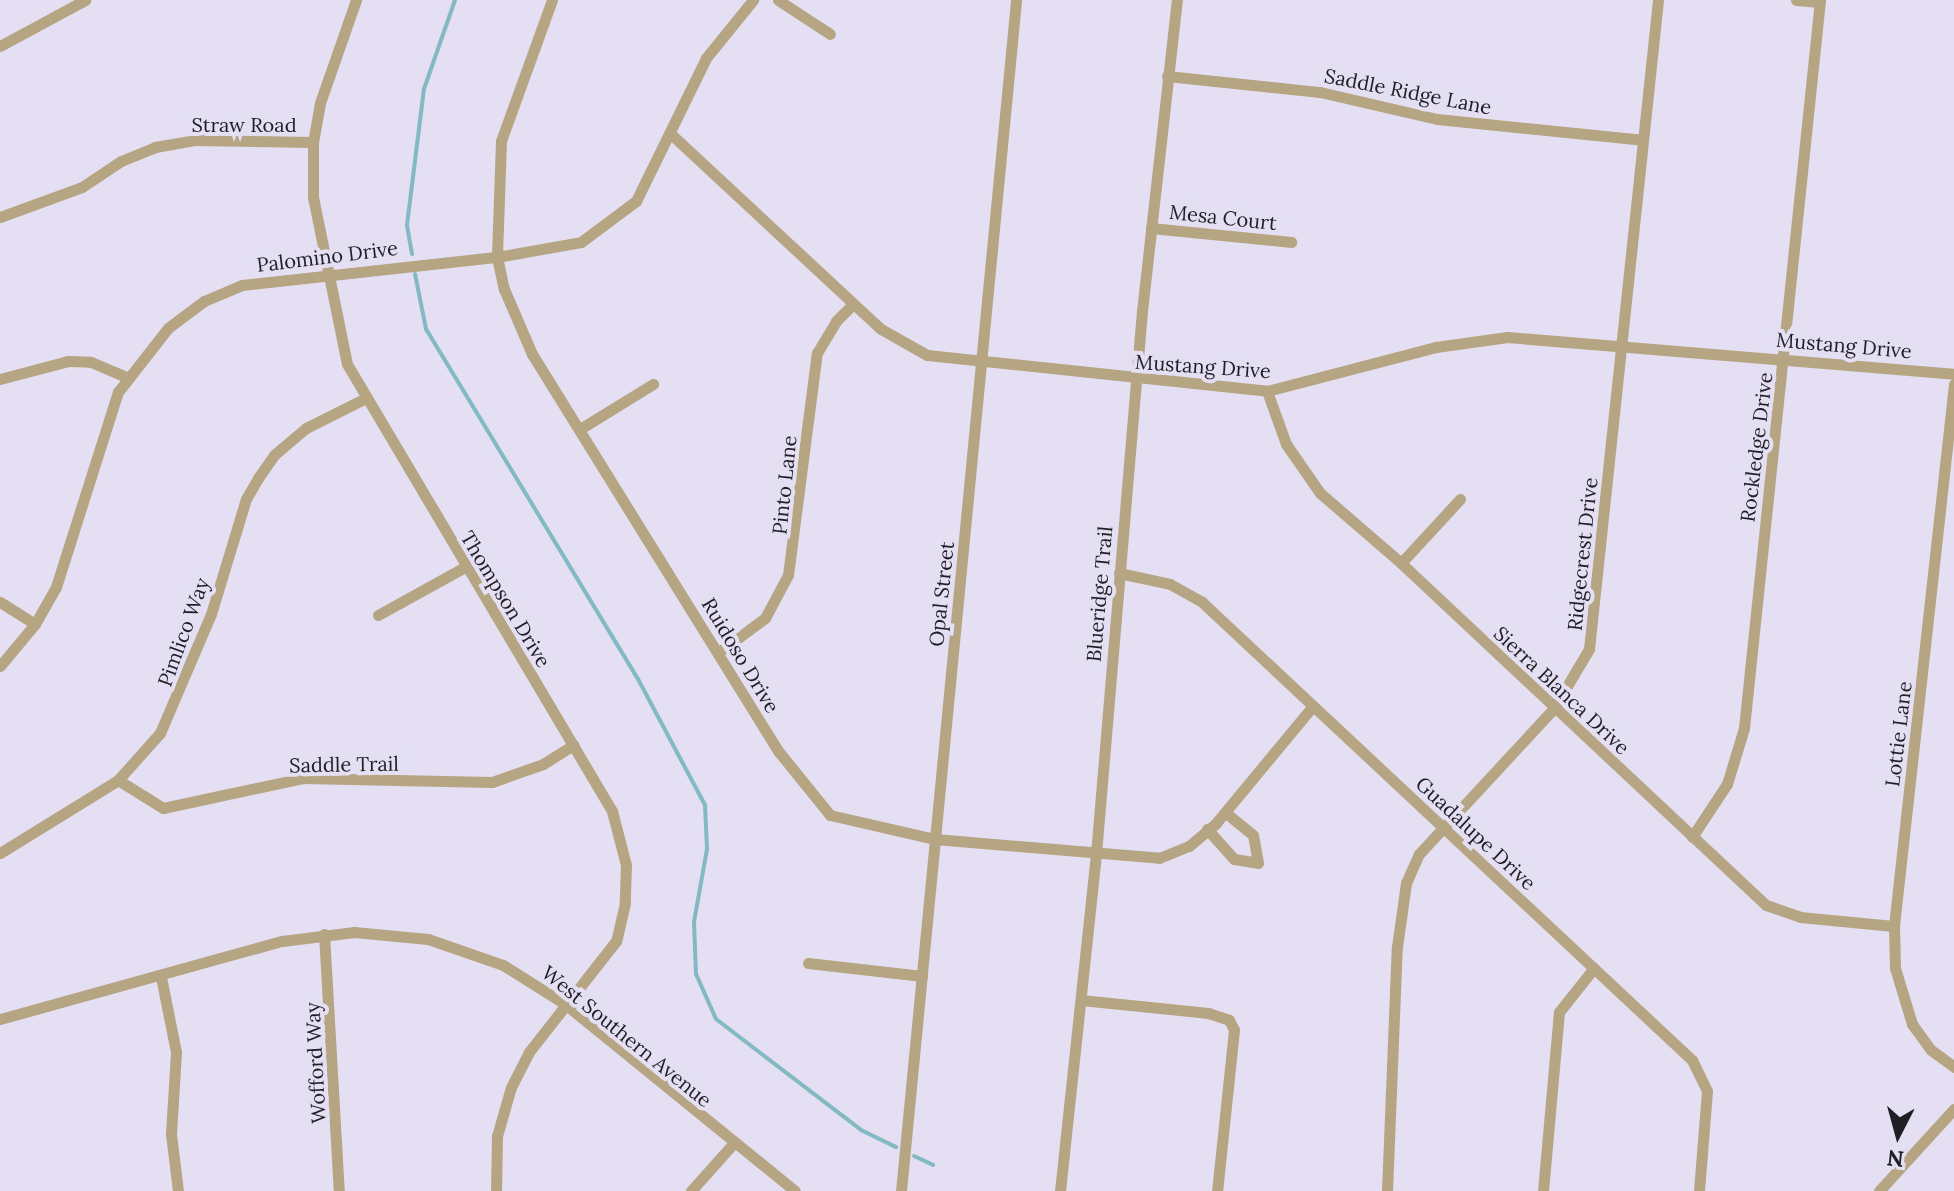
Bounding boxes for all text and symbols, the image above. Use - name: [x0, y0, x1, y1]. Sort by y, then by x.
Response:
- street label: Saddle Ridge Lane: [1322, 63, 1494, 119]
- street label: Straw Road: [191, 112, 297, 136]
- street label: Mesa Court: [1168, 199, 1278, 235]
- street label: Palomino Drive: [255, 235, 399, 277]
- street label: Mustang Drive: [1775, 327, 1913, 363]
- street label: Mustang Drive: [1134, 349, 1272, 383]
- street label: Rockledge Drive: [1735, 371, 1777, 523]
- street label: Pinto Lane: [767, 434, 801, 536]
- street label: Ridgecrest Drive: [1562, 476, 1602, 632]
- street label: Blueridge Trail: [1081, 525, 1117, 663]
- street label: Thompson Drive: [456, 527, 556, 671]
- street label: Opal Street: [924, 540, 958, 648]
- street label: Pimlico Way: [152, 574, 214, 690]
- street label: Ruidoso Drive: [697, 593, 785, 717]
- street label: Sierra Blanca Drive: [1489, 621, 1635, 759]
- street label: Lottie Lane: [1880, 680, 1916, 788]
- street label: Saddle Trail: [289, 751, 399, 777]
- street label: Guadalupe Drive: [1411, 771, 1541, 895]
- street label: West Southern Avenue: [537, 960, 717, 1112]
- street label: Wofford Way: [300, 1002, 330, 1124]
- north arrow: [1858, 1095, 1938, 1175]
- text: N: [1886, 1144, 1905, 1174]

